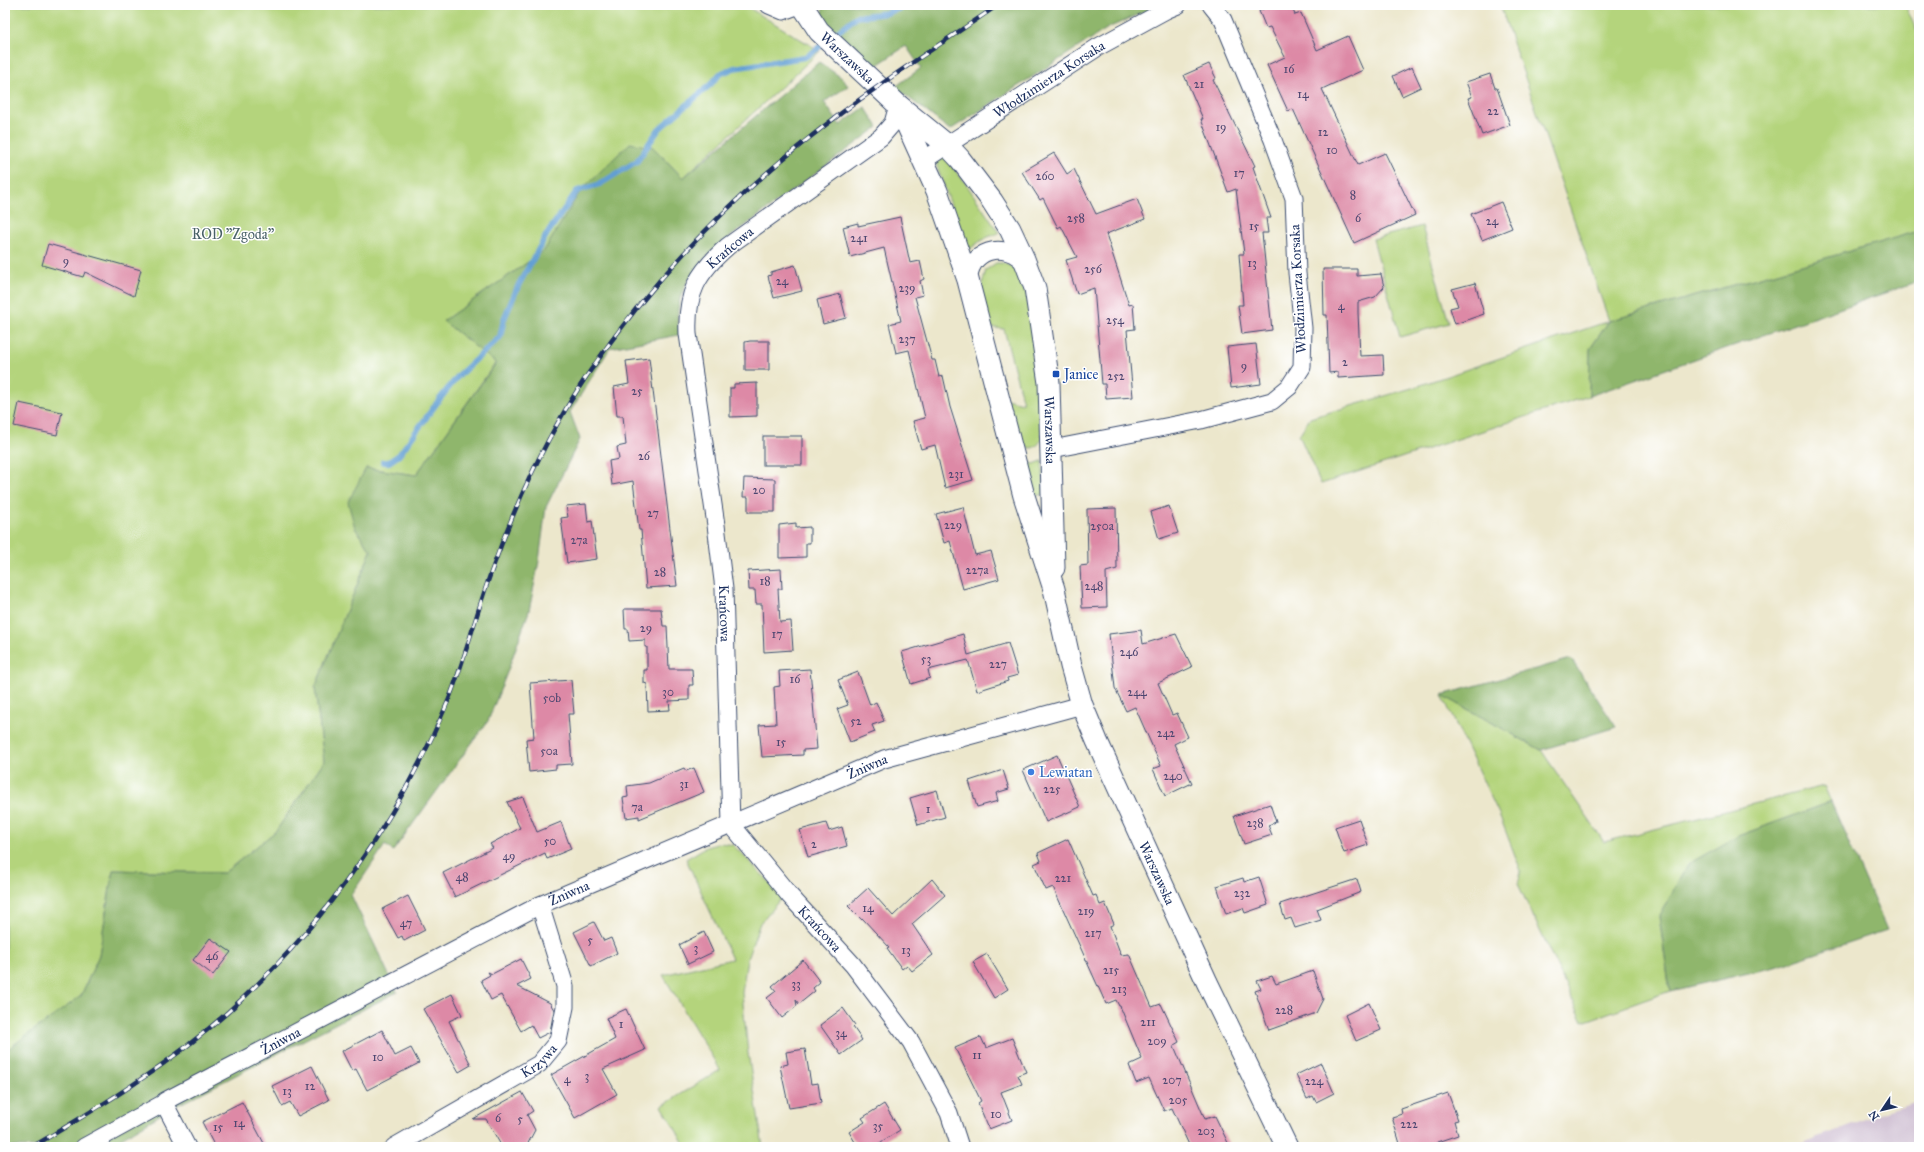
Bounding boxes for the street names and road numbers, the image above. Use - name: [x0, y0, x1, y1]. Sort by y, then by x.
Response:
- street label: Warszawska: [817, 28, 878, 87]
- street label: Włodzimierza Korsaka: [990, 36, 1108, 121]
- street label: Krańcowa: [703, 223, 757, 273]
- street label: Włodzimierza Korsaka: [1286, 224, 1310, 354]
- street label: Warszawska: [1041, 396, 1060, 464]
- street label: Krańcowa: [715, 585, 734, 642]
- street label: Żniwna: [844, 750, 889, 782]
- street label: Warszawska: [1135, 839, 1179, 907]
- street label: Żniwna: [545, 877, 592, 909]
- street label: Krańcowa: [794, 902, 845, 955]
- street label: Żniwna: [257, 1023, 304, 1058]
- street label: Krzywa: [518, 1040, 561, 1081]

